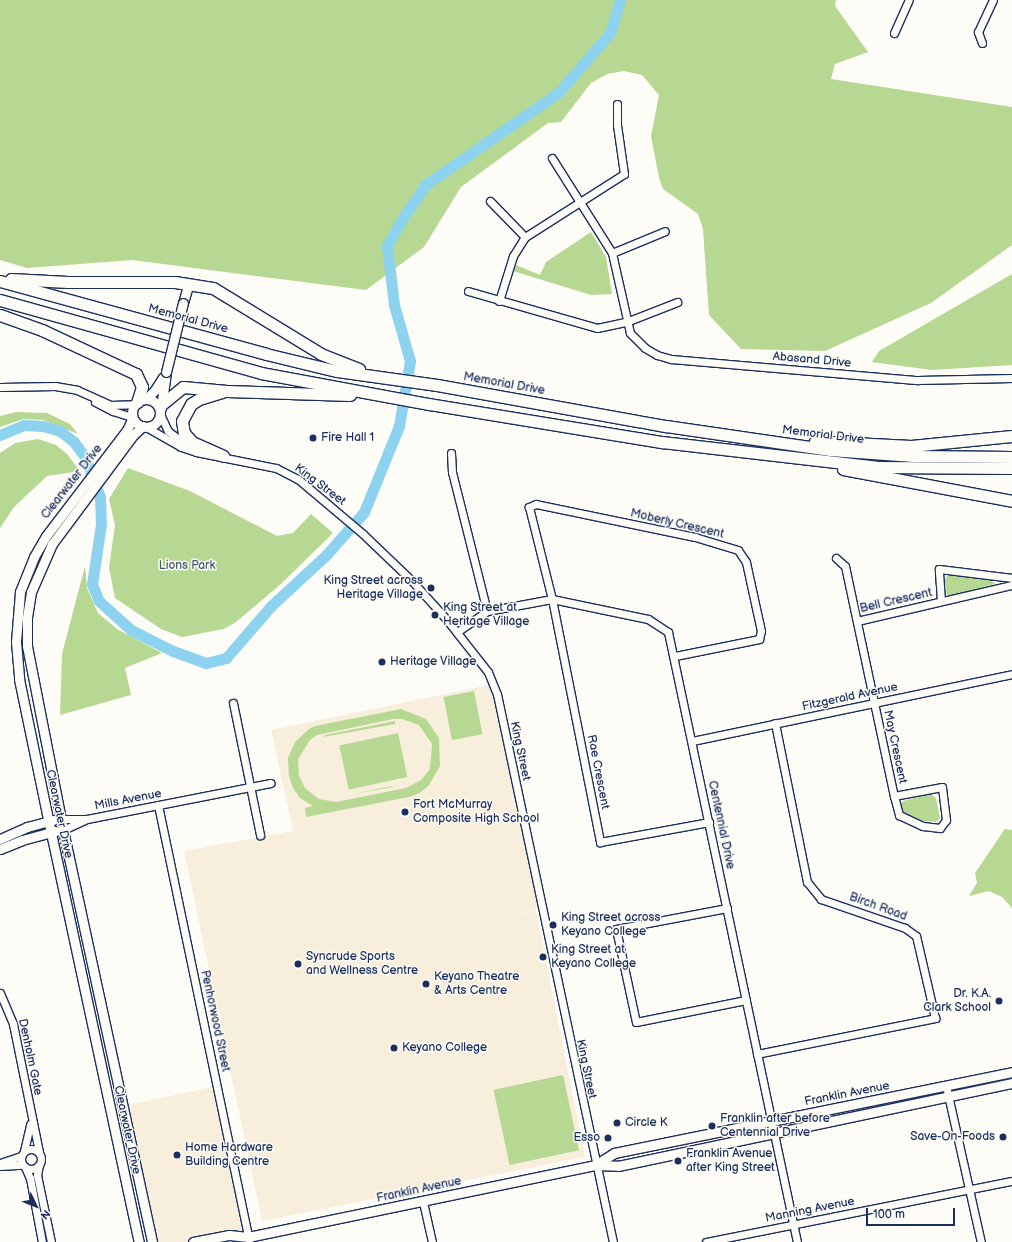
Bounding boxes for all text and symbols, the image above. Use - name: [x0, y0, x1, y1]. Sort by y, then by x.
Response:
- street label: Memorial Drive: [146, 301, 230, 337]
- street label: Abasand Drive: [772, 349, 852, 371]
- street label: Memorial Drive: [462, 370, 546, 398]
- street label: Memorial Drive: [781, 423, 865, 447]
- place label: Fire Hall 1: [321, 431, 374, 445]
- marker: Fire Hall 1: [308, 433, 318, 443]
- street label: Clearwater Drive: [39, 442, 105, 522]
- street label: King Street: [292, 461, 348, 509]
- street label: Moberly Crescent: [628, 506, 726, 542]
- park label: Lions Park: [159, 559, 215, 573]
- place label: King Street across Heritage Village: [323, 574, 423, 602]
- marker: King Street across Heritage Village: [426, 583, 436, 593]
- street label: Bell Crescent: [859, 586, 933, 616]
- place label: King Street at Heritage Village: [443, 601, 530, 629]
- marker: King Street at Heritage Village: [430, 610, 440, 620]
- place label: Heritage Village: [390, 655, 477, 669]
- marker: Heritage Village: [377, 657, 387, 667]
- street label: Fitzgerald Avenue: [801, 680, 899, 714]
- street label: May Crescent: [880, 709, 910, 785]
- street label: King Street: [507, 720, 533, 782]
- street label: Rae Crescent: [584, 734, 612, 810]
- street label: Clearwater Drive: [43, 768, 75, 860]
- street label: Centennial Drive: [705, 779, 737, 871]
- street label: Mills Avenue: [93, 786, 163, 814]
- place label: Fort McMurray Composite High School: [413, 798, 539, 826]
- marker: Fort McMurray Composite High School: [400, 807, 410, 817]
- street label: Birch Road: [847, 890, 909, 924]
- place label: King Street across Keyano College: [561, 911, 661, 939]
- marker: King Street across Keyano College: [548, 920, 558, 930]
- place label: King Street at Keyano College: [551, 943, 636, 971]
- place label: Syncrude Sports and Wellness Centre: [306, 950, 419, 978]
- marker: King Street at Keyano College: [538, 952, 548, 962]
- marker: Syncrude Sports and Wellness Centre: [293, 959, 303, 969]
- street label: Penhorwood Street: [197, 969, 233, 1073]
- place label: Keyano Theatre & Arts Centre: [434, 970, 520, 998]
- marker: Keyano Theatre & Arts Centre: [421, 979, 431, 989]
- place label: Dr. K.A. Clark School: [923, 987, 991, 1015]
- marker: Dr. K.A. Clark School: [994, 996, 1004, 1006]
- street label: Denholm Gate: [15, 1017, 45, 1097]
- street label: King Street: [573, 1038, 599, 1100]
- place label: Keyano College: [402, 1041, 487, 1055]
- marker: Keyano College: [389, 1043, 399, 1053]
- street label: Franklin Avenue: [803, 1079, 891, 1109]
- street label: Clearwater Drive: [111, 1084, 143, 1176]
- place label: Franklin after before Centennial Drive: [720, 1112, 830, 1140]
- place label: Circle K: [625, 1116, 668, 1130]
- marker: Circle K: [612, 1118, 622, 1128]
- marker: Franklin after before Centennial Drive: [707, 1121, 717, 1131]
- place label: Save-On-Foods: [910, 1130, 995, 1144]
- place label: Esso: [573, 1131, 600, 1145]
- marker: Save-On-Foods: [998, 1132, 1008, 1142]
- marker: Esso: [603, 1133, 613, 1143]
- place label: Home Hardware Building Centre: [185, 1141, 273, 1169]
- place label: Franklin Avenue after King Street: [686, 1147, 775, 1175]
- marker: Home Hardware Building Centre: [172, 1150, 182, 1160]
- marker: Franklin Avenue after King Street: [673, 1156, 683, 1166]
- street label: Franklin Avenue: [375, 1174, 463, 1206]
- north arrow: [16, 1186, 56, 1226]
- street label: Manning Avenue: [764, 1194, 856, 1226]
- scale bar: [868, 1200, 957, 1226]
- text: N: [38, 1207, 53, 1222]
- text: 100 m: [873, 1207, 905, 1222]

